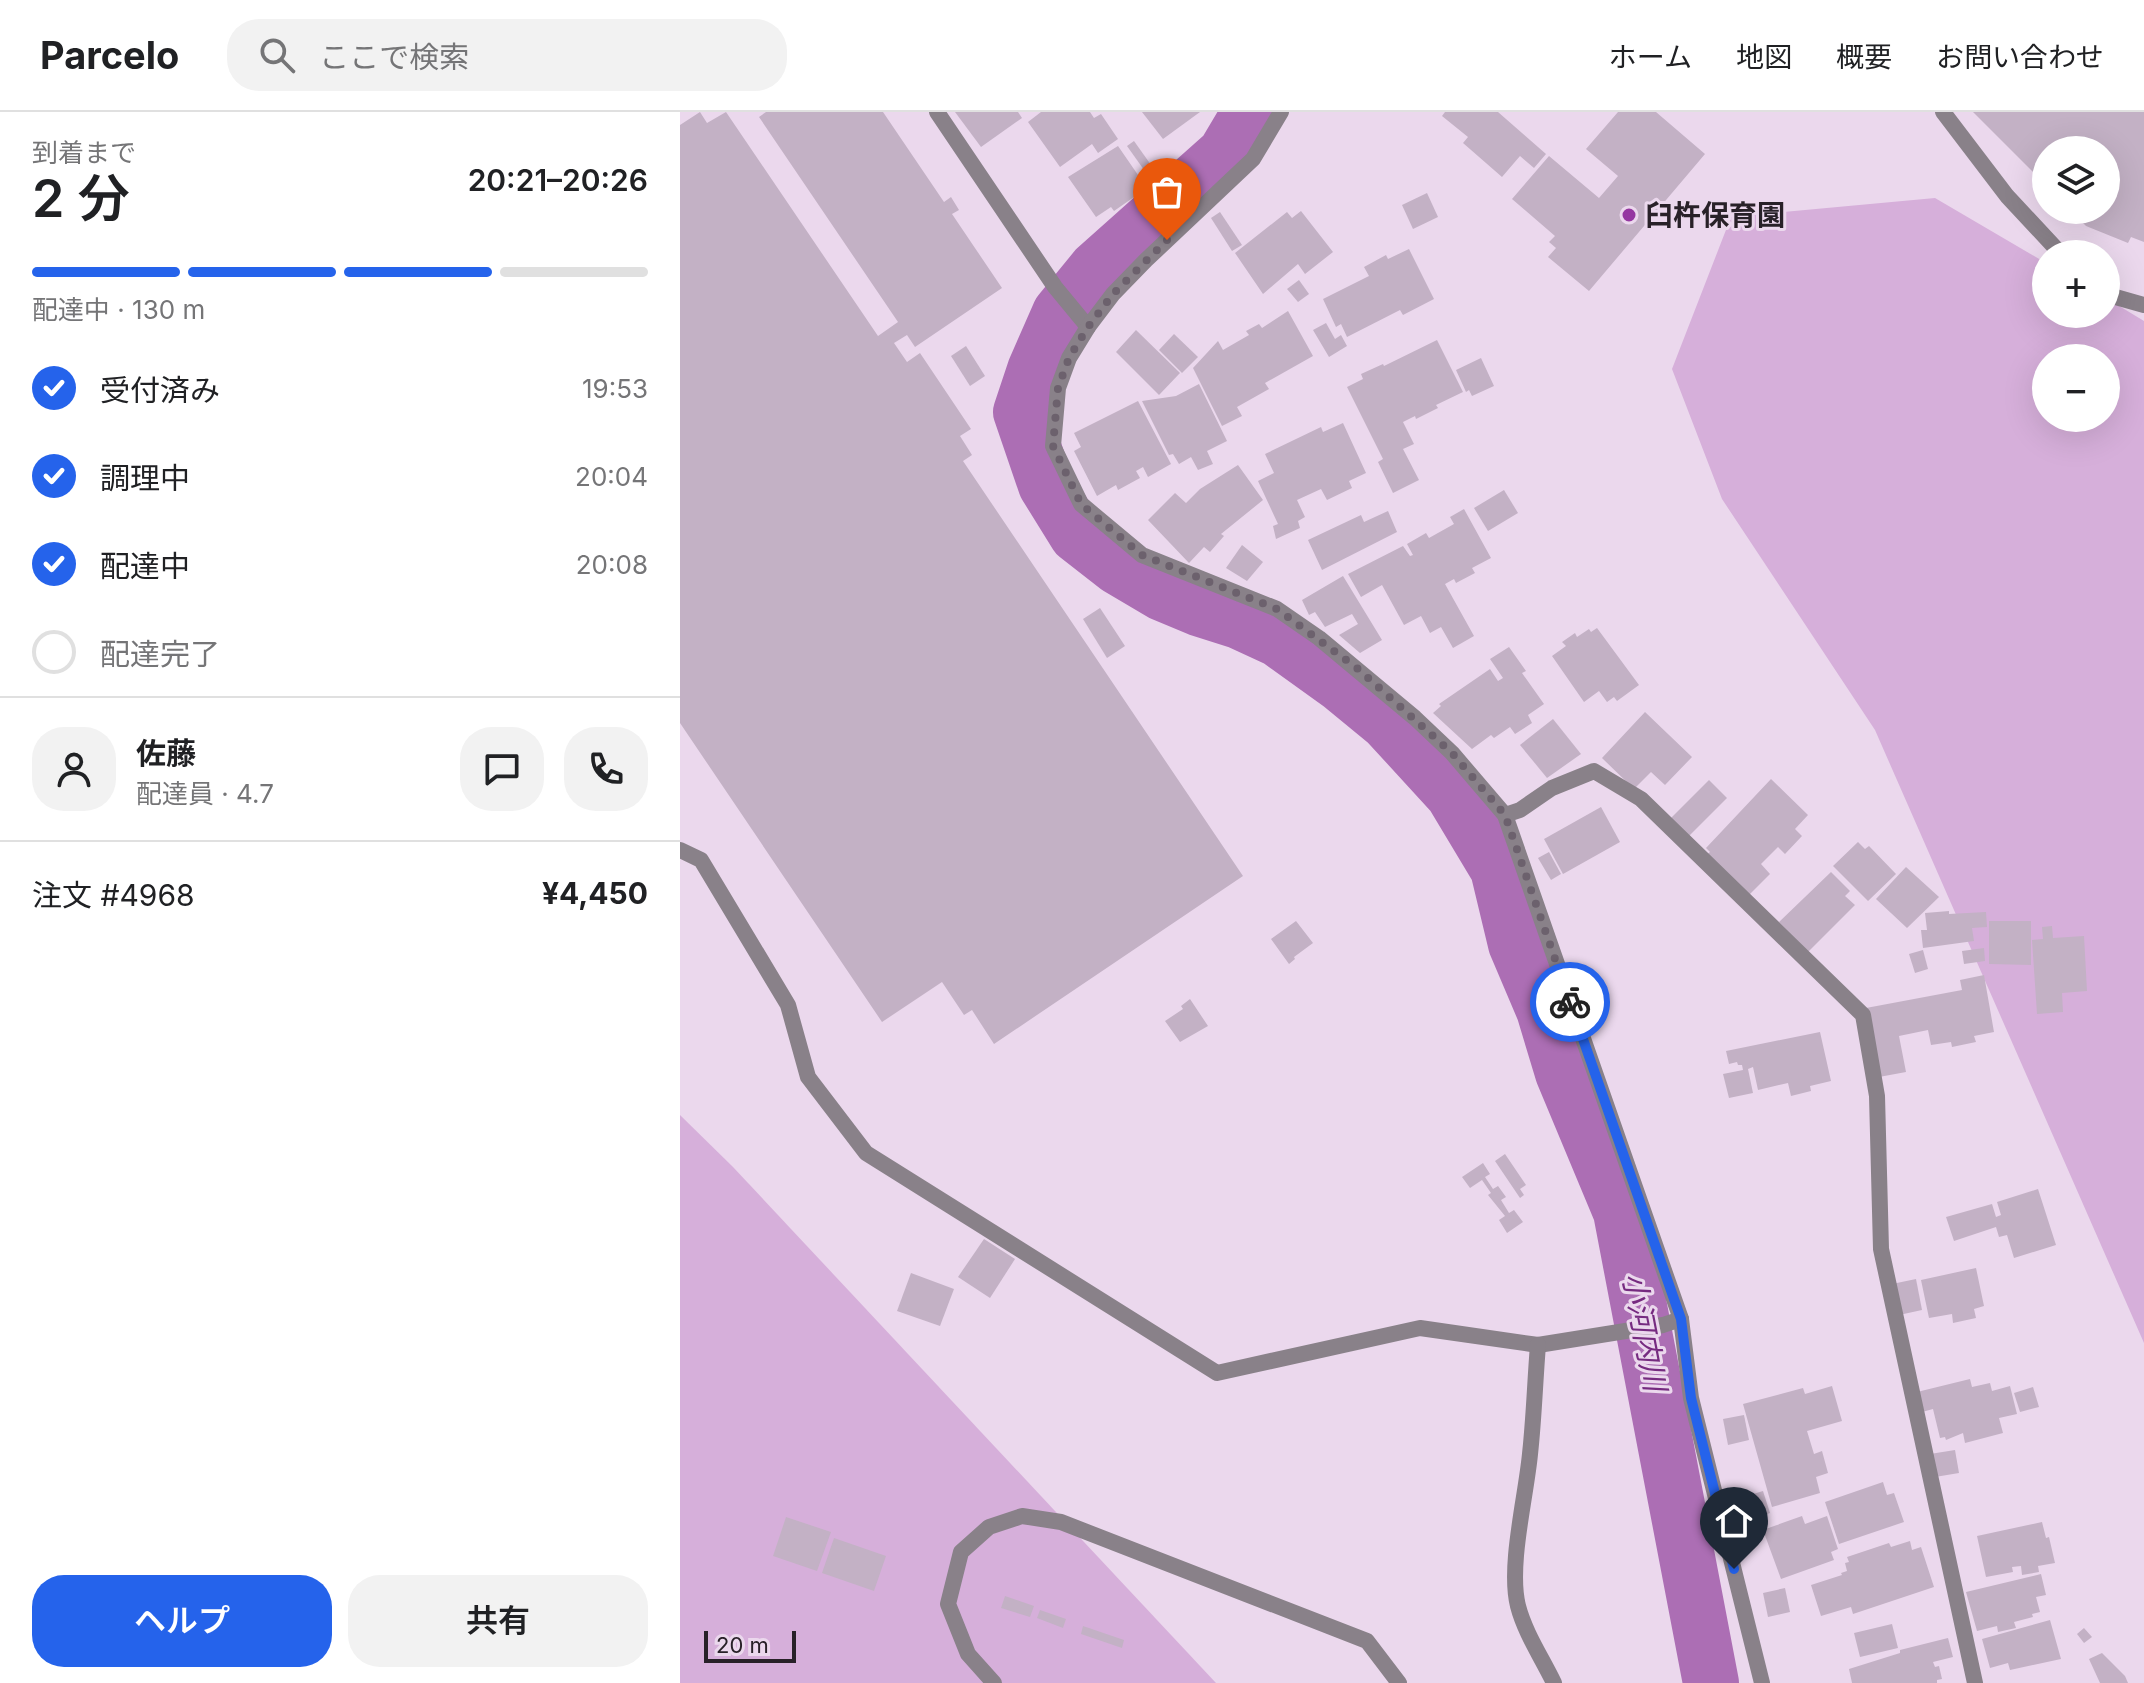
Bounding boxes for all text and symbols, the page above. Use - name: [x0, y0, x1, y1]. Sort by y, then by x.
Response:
- search box: [227, 19, 787, 91]
- text: Parcelo: [40, 32, 179, 78]
- icon: search: [255, 33, 299, 77]
- text: ここで検索: [319, 39, 469, 75]
- text: ホーム: [1609, 40, 1692, 74]
- text: 地図: [1736, 40, 1792, 74]
- text: 概要: [1836, 40, 1892, 74]
- text: お問い合わせ: [1936, 40, 2104, 74]
- map controls: [2032, 136, 2120, 432]
- button: layers: [2032, 136, 2120, 224]
- text: 到着まで: [32, 137, 136, 168]
- pin: [1133, 158, 1201, 240]
- text: 20:21–20:26: [468, 162, 648, 198]
- text: 2 分: [32, 167, 130, 230]
- icon: bag: [1145, 170, 1189, 214]
- place label: 臼杵保育園: [1645, 198, 1785, 232]
- marker: 臼杵保育園: [1620, 206, 1638, 224]
- button: +: [2032, 240, 2120, 328]
- text: 配達中 · 130 m: [32, 294, 205, 325]
- button: −: [2032, 344, 2120, 432]
- icon: check: [32, 366, 76, 410]
- text: 受付済み: [100, 372, 220, 408]
- text: 19:53: [582, 373, 648, 404]
- icon: check: [32, 454, 76, 498]
- text: 調理中: [100, 460, 190, 496]
- text: 20:04: [575, 461, 648, 492]
- icon: check: [32, 542, 76, 586]
- text: 配達中: [100, 548, 190, 584]
- text: 20:08: [576, 549, 648, 580]
- text: 配達完了: [100, 636, 220, 672]
- button: person: [32, 727, 116, 811]
- button: chat: [460, 727, 544, 811]
- button: phone: [564, 727, 648, 811]
- text: 佐藤: [136, 735, 196, 771]
- text: 配達員 · 4.7: [136, 778, 274, 809]
- text: ¥4,450: [542, 875, 648, 911]
- text: 注文 #4968: [32, 877, 195, 913]
- courier: [1530, 962, 1610, 1042]
- icon: bike: [1548, 980, 1592, 1024]
- water label: 小河内川: [1616, 1269, 1675, 1397]
- pin: [1700, 1487, 1768, 1569]
- icon: home: [1712, 1499, 1756, 1543]
- button: ヘルプ: [32, 1575, 332, 1667]
- button: 共有: [348, 1575, 648, 1667]
- scale bar: [704, 1627, 796, 1663]
- text: 20 m: [716, 1632, 769, 1658]

